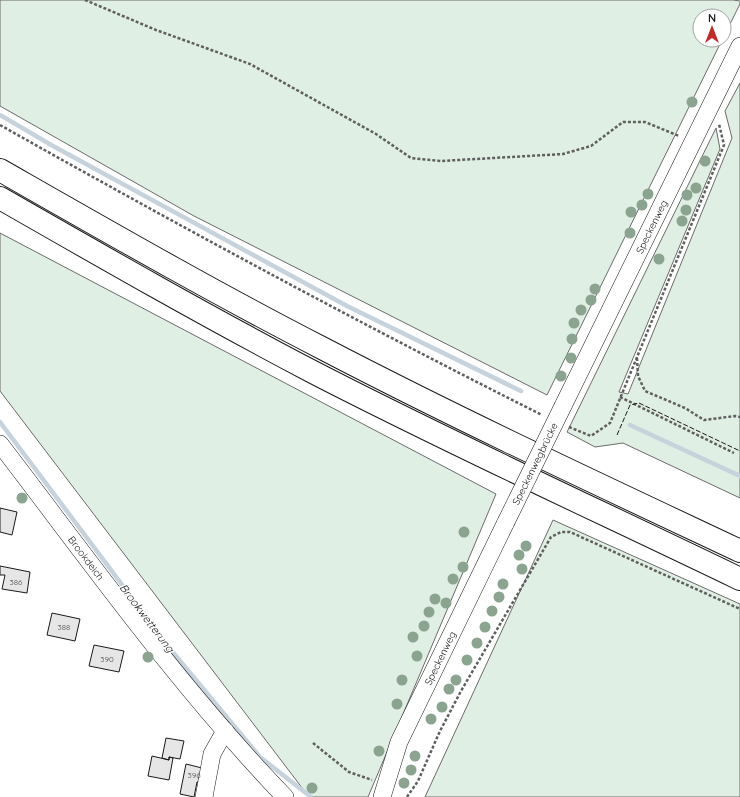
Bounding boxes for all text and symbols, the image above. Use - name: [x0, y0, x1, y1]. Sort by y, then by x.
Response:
- north arrow: [692, 8, 732, 48]
- text: N: [708, 11, 716, 25]
- street label: Speckenweg: [633, 197, 670, 256]
- street label: Speckenwegbrücke: [509, 420, 561, 507]
- street label: Brookdeich: [65, 533, 107, 583]
- house number: 386: [10, 577, 23, 587]
- water label: Brookwetterung: [117, 581, 178, 656]
- house number: 388: [58, 622, 70, 632]
- street label: Speckenweg: [421, 629, 459, 687]
- house number: 390: [100, 654, 114, 664]
- house number: 396: [188, 770, 201, 780]

